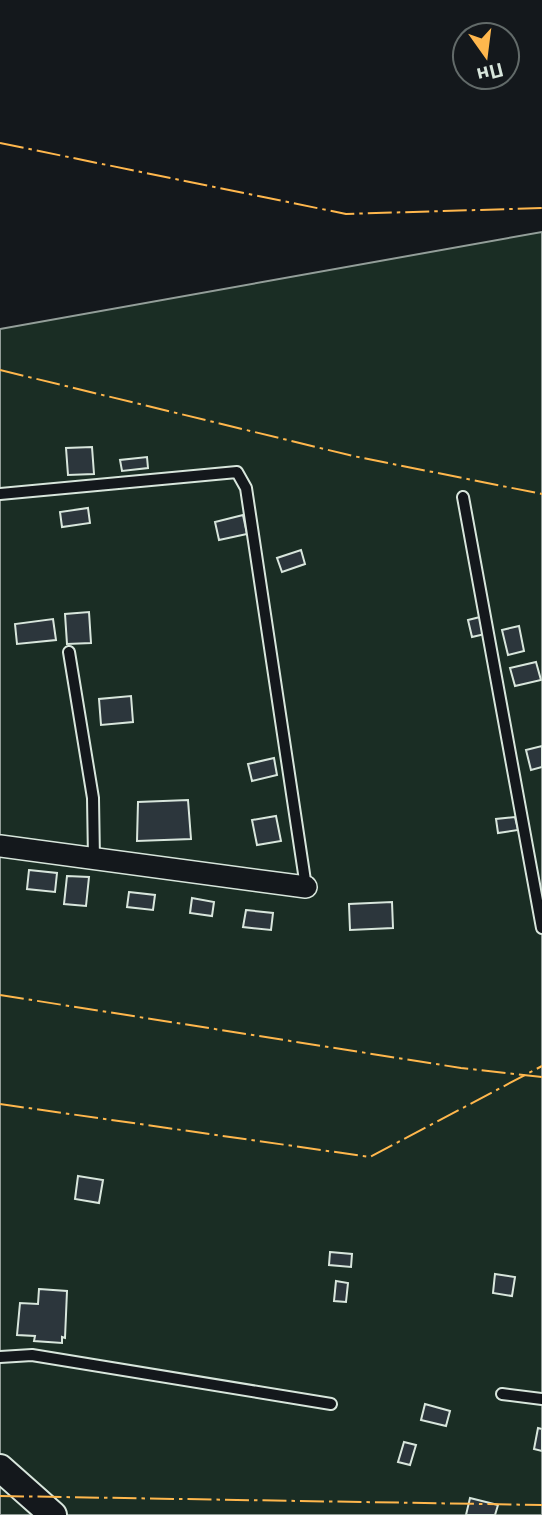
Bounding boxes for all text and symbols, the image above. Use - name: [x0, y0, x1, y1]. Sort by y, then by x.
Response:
- north arrow: [451, 21, 521, 91]
- text: Пн: [474, 57, 506, 88]

